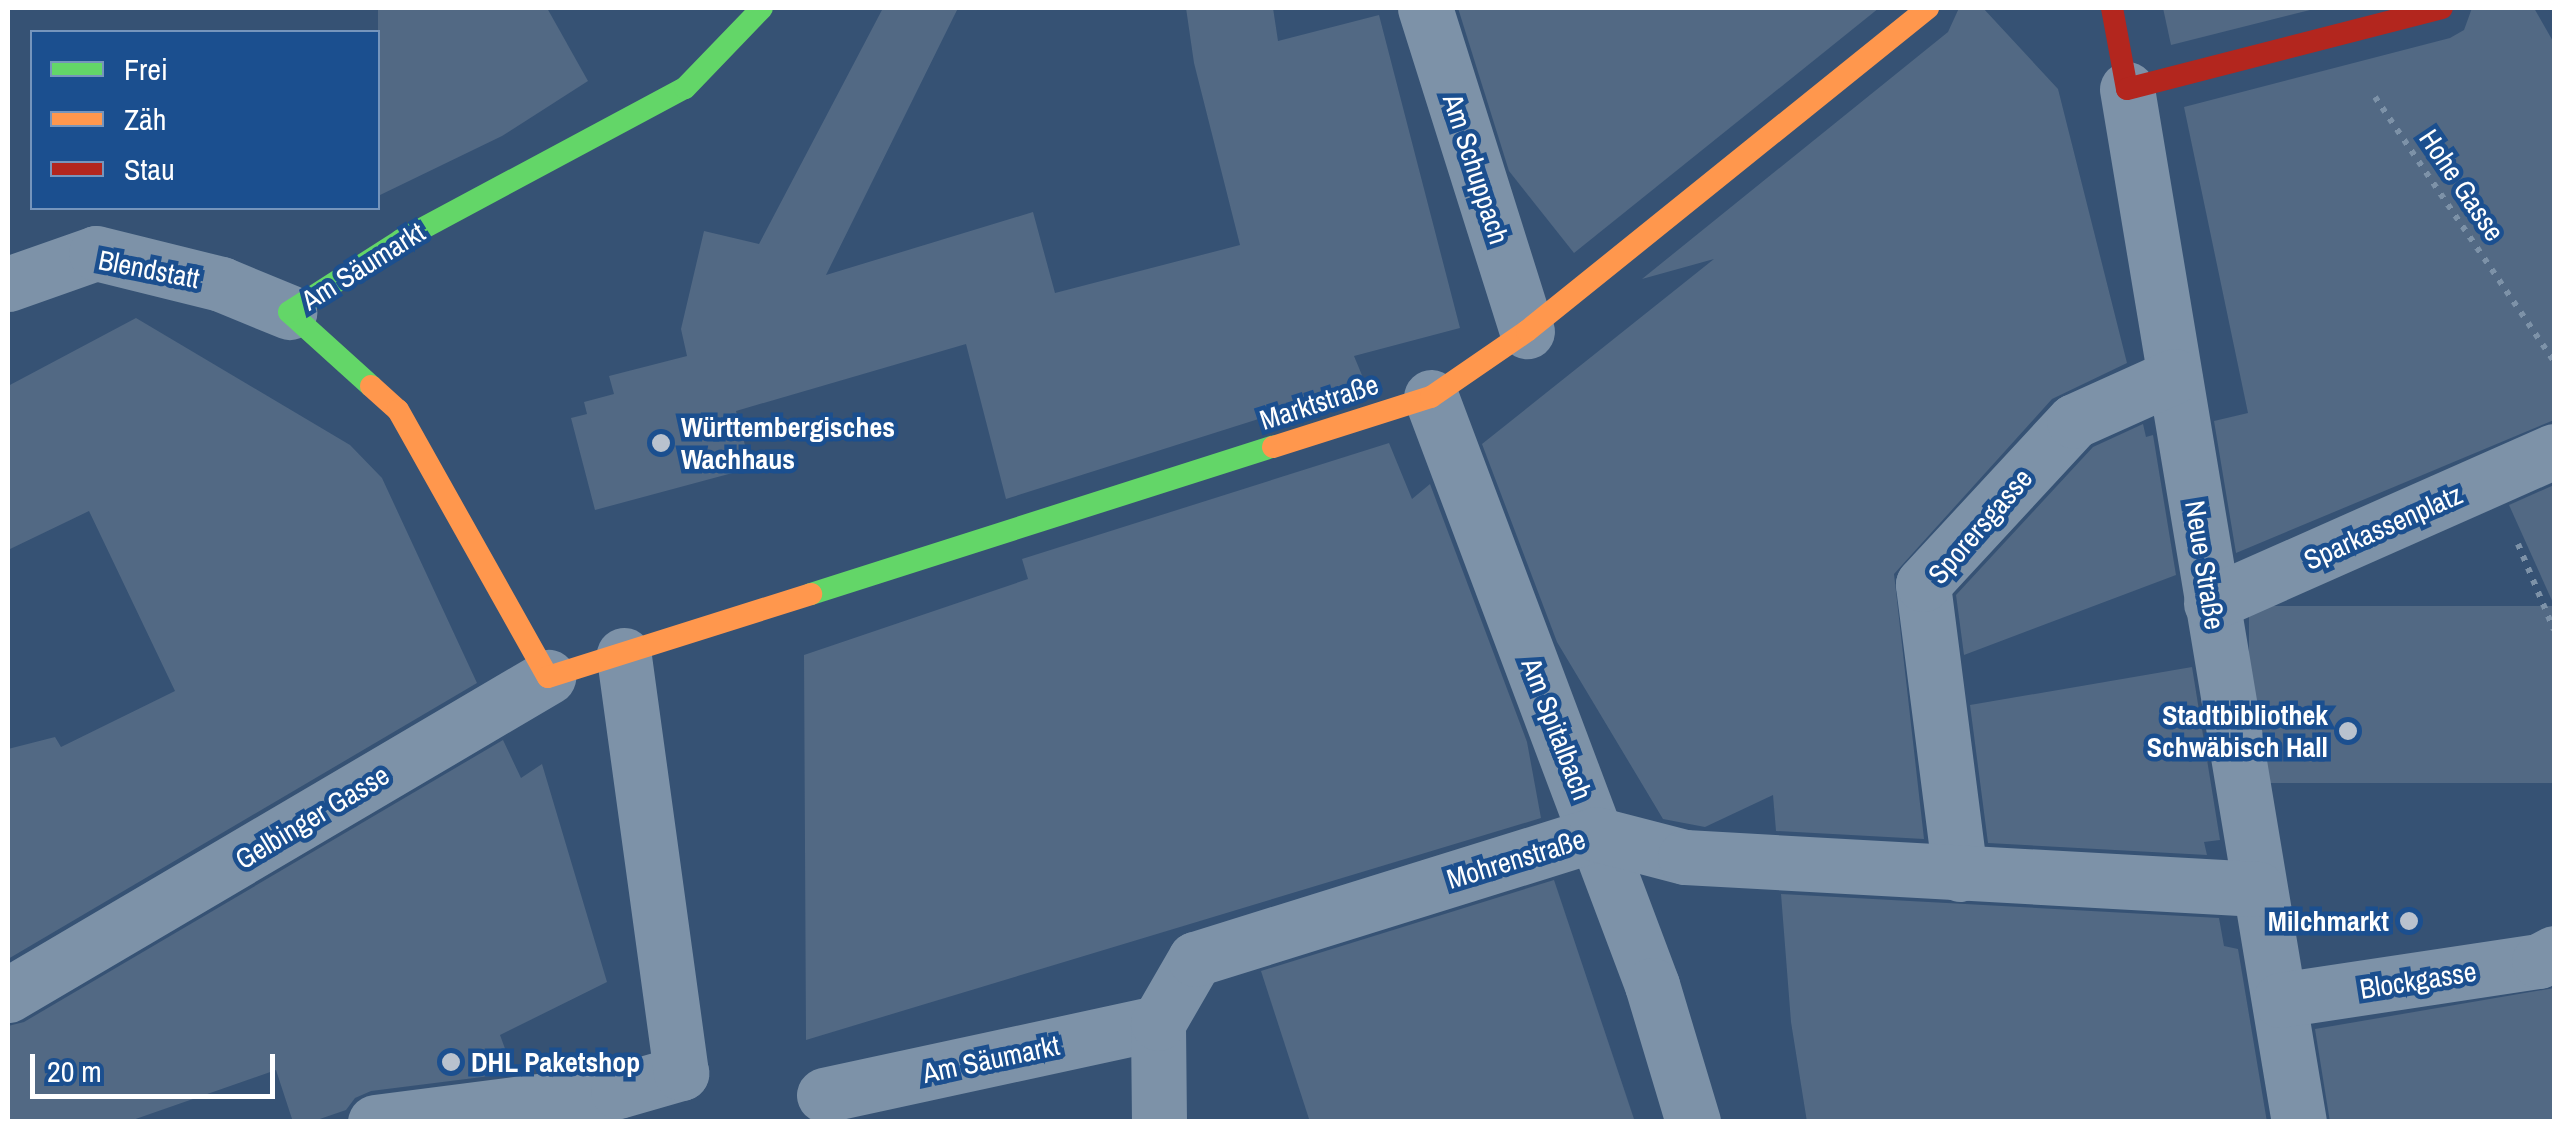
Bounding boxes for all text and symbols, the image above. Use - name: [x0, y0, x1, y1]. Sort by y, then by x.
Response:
- legend: [30, 30, 380, 210]
- text: Frei: [124, 49, 168, 89]
- street label: Am Schuppach: [1436, 90, 1516, 248]
- text: Zäh: [124, 99, 166, 139]
- street label: Hohe Gasse: [2412, 123, 2512, 247]
- text: Stau: [124, 149, 175, 189]
- street label: Am Säumarkt: [295, 215, 431, 317]
- street label: Blendstatt: [96, 243, 202, 295]
- street label: Marktstraße: [1256, 367, 1382, 437]
- place label: Württembergisches Wachhaus: [681, 410, 895, 476]
- marker: Württembergisches Wachhaus: [650, 432, 672, 454]
- street label: Sporersgasse: [1921, 462, 2039, 590]
- street label: Sparkassenplatz: [2299, 477, 2467, 577]
- street label: Neue Straße: [2178, 498, 2232, 632]
- street label: Am Spitalbach: [1515, 653, 1599, 805]
- place label: Stadtbibliothek Schwäbisch Hall: [2147, 698, 2328, 764]
- marker: Stadtbibliothek Schwäbisch Hall: [2337, 720, 2359, 742]
- street label: Gelbinger Gasse: [229, 758, 395, 876]
- street label: Mohrenstraße: [1443, 822, 1589, 896]
- place label: Milchmarkt: [2268, 904, 2389, 938]
- marker: Milchmarkt: [2398, 910, 2420, 932]
- street label: Blockgasse: [2357, 954, 2479, 1006]
- street label: Am Säumarkt: [919, 1028, 1063, 1090]
- scale bar: [35, 1034, 280, 1096]
- place label: DHL Paketshop: [471, 1045, 641, 1079]
- text: 20 m: [47, 1051, 102, 1091]
- marker: DHL Paketshop: [440, 1051, 462, 1073]

